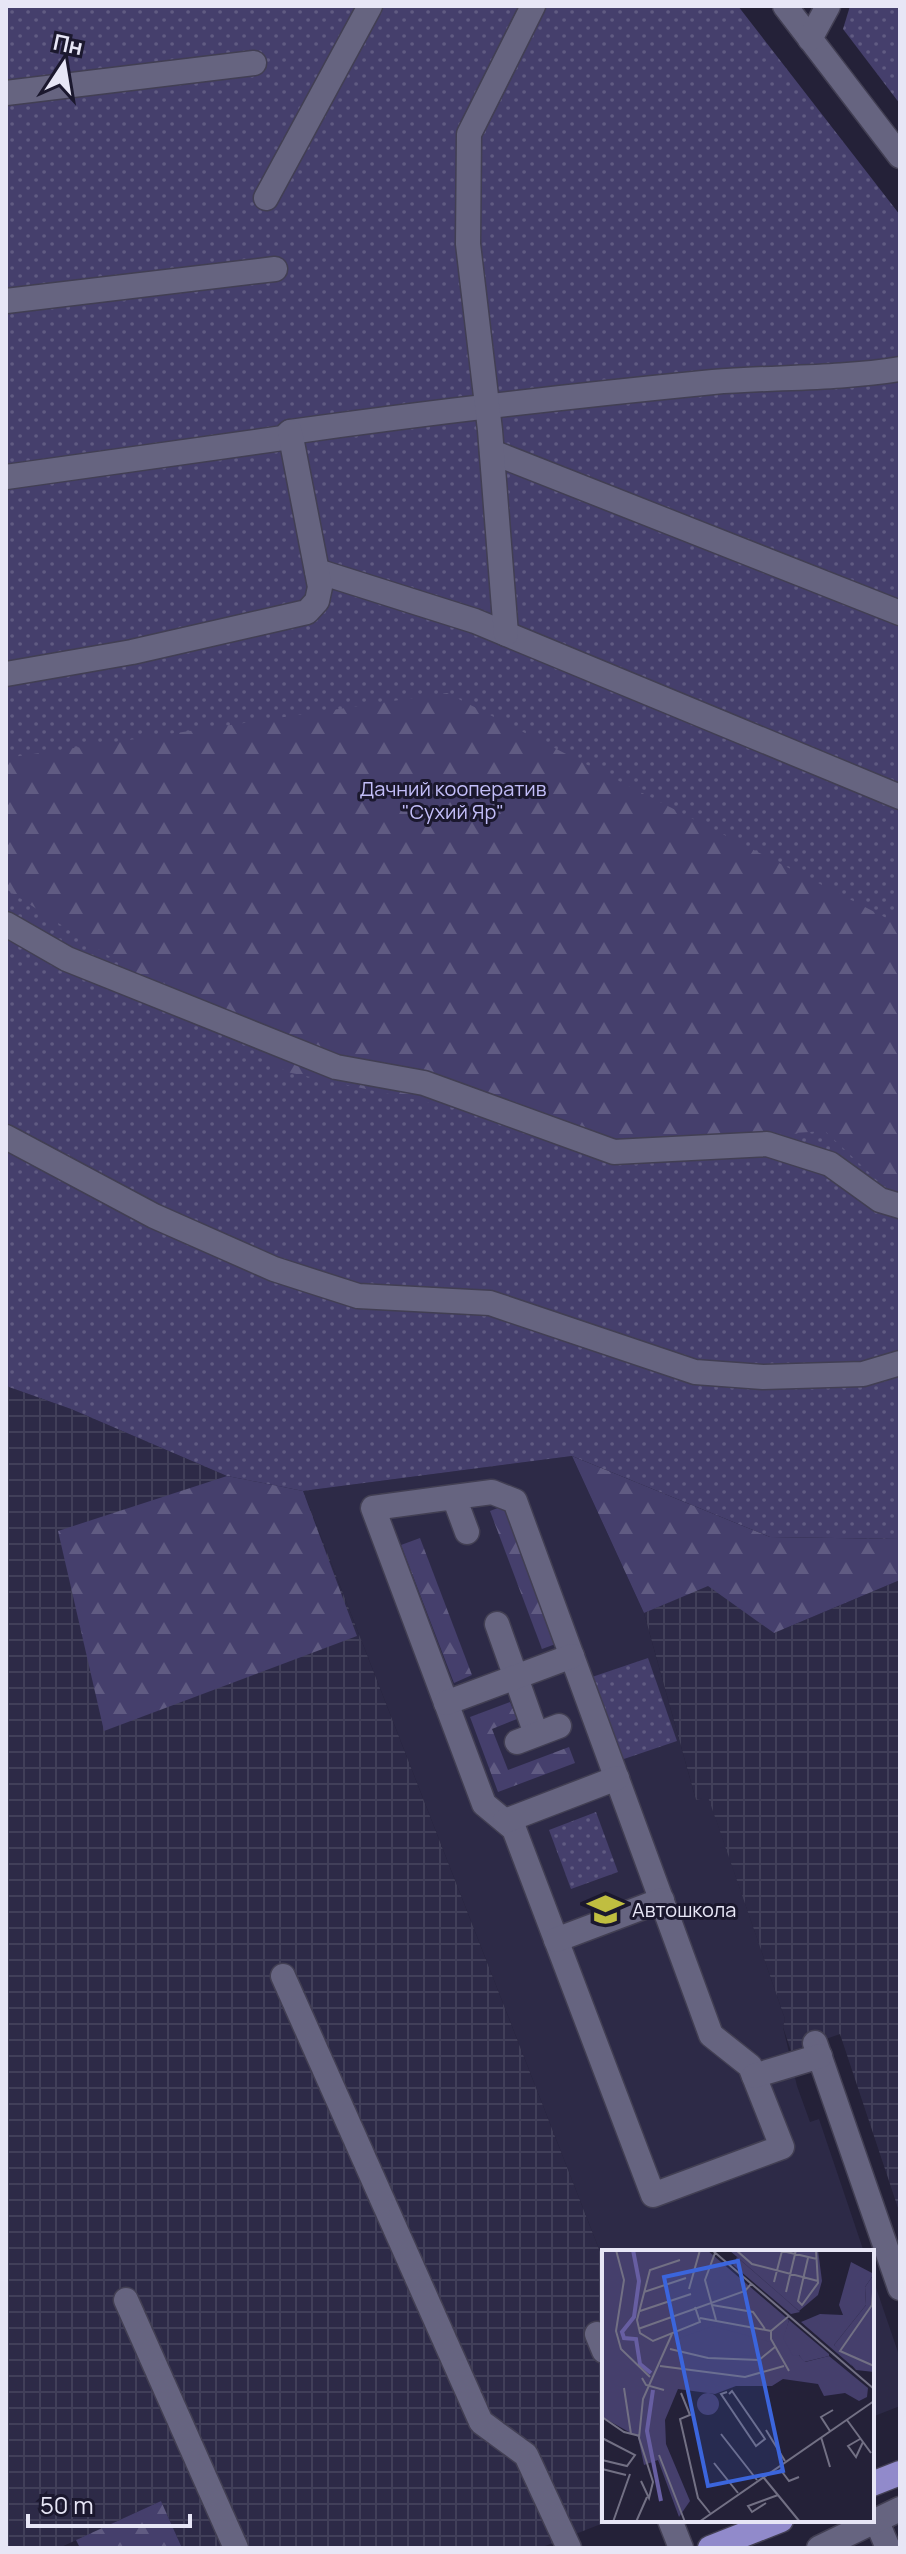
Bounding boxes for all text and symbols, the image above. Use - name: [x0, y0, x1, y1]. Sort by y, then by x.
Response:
- north arrow: [24, 24, 104, 104]
- text: Пн: [51, 27, 86, 62]
- park label: Дачний кооператив "Сухий Яр": [360, 775, 547, 825]
- school or university icon: Автошкола: [587, 1891, 625, 1929]
- place label: Автошкола: [632, 1896, 736, 1923]
- inset map: [602, 2250, 874, 2522]
- scale bar: [28, 2478, 190, 2528]
- text: 50 m: [40, 2488, 94, 2521]

